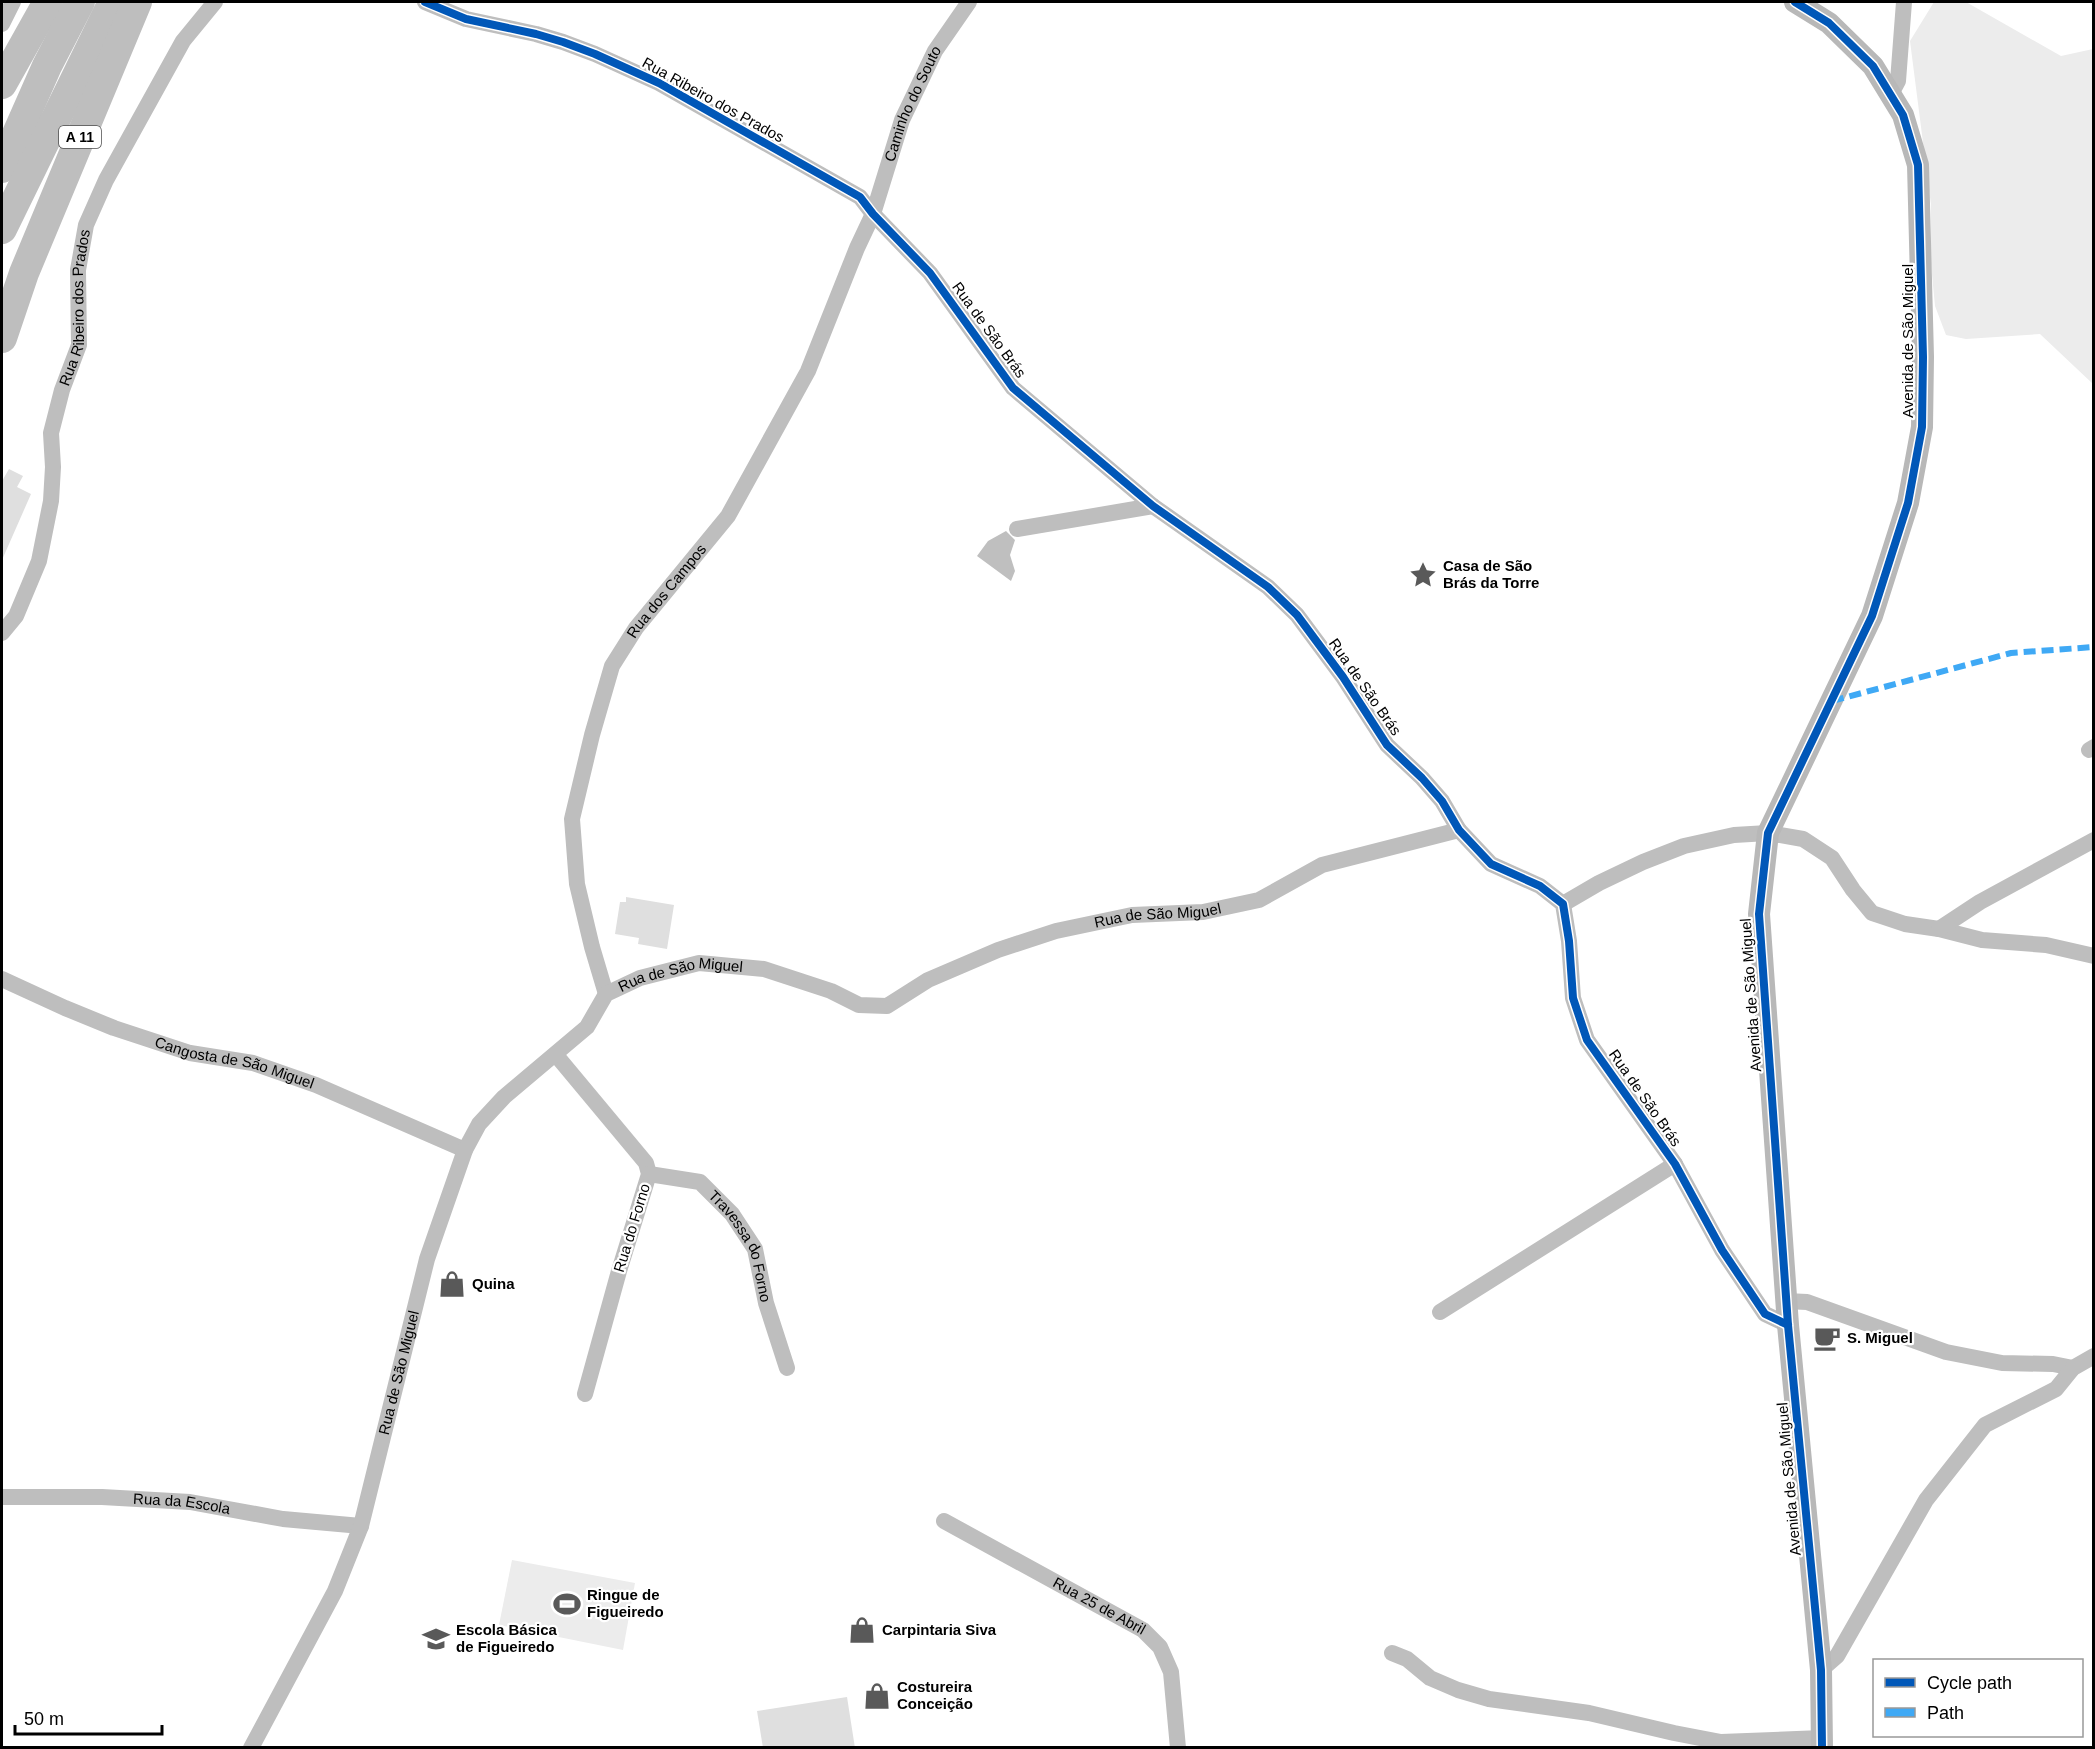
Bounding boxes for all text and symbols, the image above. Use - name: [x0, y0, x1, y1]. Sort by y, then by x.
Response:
- street label: Caminho do Souto: [881, 42, 944, 164]
- street label: Rua Ribeiro dos Prados: [639, 54, 787, 146]
- road number: A 11: [59, 126, 101, 148]
- street label: Rua Ribeiro dos Prados: [55, 228, 93, 388]
- street label: Avenida de São Miguel: [1899, 264, 1916, 418]
- street label: Rua de São Brás: [949, 278, 1030, 381]
- street label: Rua dos Campos: [623, 541, 709, 641]
- place label: Casa de São Brás da Torre: [1443, 557, 1539, 591]
- place icon: Casa de São Brás da Torre: [1408, 560, 1438, 590]
- street label: Rua de São Brás: [1326, 635, 1405, 738]
- street label: Rua de São Miguel: [1093, 899, 1223, 931]
- street label: Avenida de São Miguel: [1737, 918, 1764, 1072]
- street label: Rua de São Miguel: [615, 954, 743, 995]
- street label: Cangosta de São Miguel: [153, 1033, 316, 1092]
- street label: Rua de São Brás: [1606, 1046, 1685, 1149]
- street label: Rua do Forno: [610, 1182, 653, 1274]
- street label: Travessa do Forno: [705, 1187, 775, 1303]
- shop icon: Quina: [437, 1269, 467, 1299]
- place label: Quina: [472, 1275, 515, 1292]
- street label: Rua de São Miguel: [375, 1309, 422, 1437]
- cafe icon: S. Miguel: [1812, 1323, 1842, 1353]
- place label: S. Miguel: [1847, 1329, 1913, 1346]
- street label: Avenida de São Miguel: [1773, 1402, 1804, 1556]
- street label: Rua da Escola: [133, 1490, 232, 1517]
- street label: Rua 25 de Abril: [1050, 1573, 1149, 1638]
- place label: Ringue de Figueiredo: [587, 1586, 664, 1620]
- sports icon: Ringue de Figueiredo: [552, 1589, 582, 1619]
- shop icon: Carpintaria Siva: [847, 1615, 877, 1645]
- place label: Escola Básica de Figueiredo: [456, 1621, 558, 1655]
- place label: Carpintaria Siva: [882, 1621, 997, 1638]
- school or university icon: Escola Básica de Figueiredo: [421, 1624, 451, 1654]
- legend: [1873, 1659, 2083, 1737]
- text: Cycle path: [1927, 1673, 2012, 1693]
- place label: Costureira Conceição: [897, 1678, 973, 1712]
- shop icon: Costureira Conceição: [862, 1681, 892, 1711]
- scale bar: [15, 1698, 162, 1736]
- text: Path: [1927, 1703, 1964, 1723]
- text: 50 m: [24, 1709, 64, 1729]

